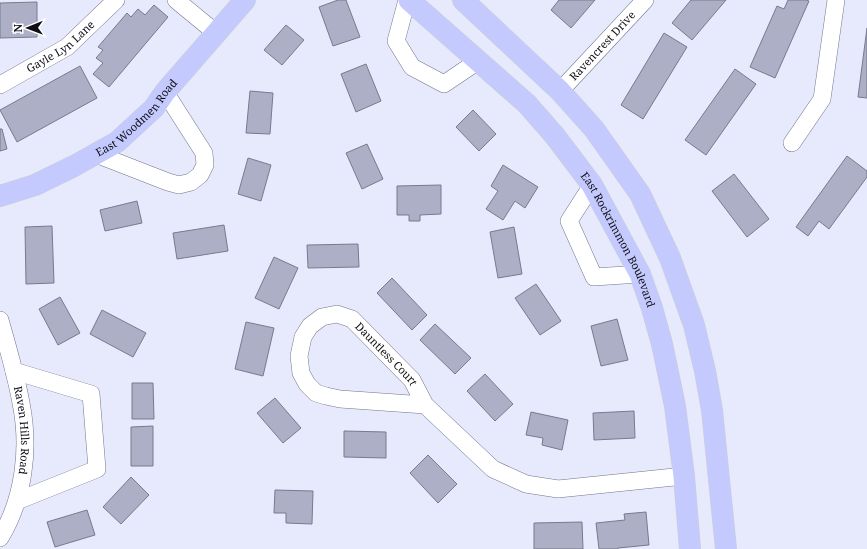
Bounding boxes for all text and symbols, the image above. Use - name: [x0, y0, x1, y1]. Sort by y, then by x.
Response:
- street label: Ravencrest Drive: [566, 7, 638, 83]
- north arrow: [8, 8, 48, 48]
- street label: Gayle Lyn Lane: [23, 17, 98, 76]
- text: N: [10, 23, 25, 33]
- street label: East Woodmen Road: [93, 75, 180, 159]
- street label: East Rockrimmon Boulevard: [578, 169, 659, 309]
- street label: Dauntless Court: [352, 319, 422, 388]
- street label: Raven Hills Road: [11, 384, 33, 476]

